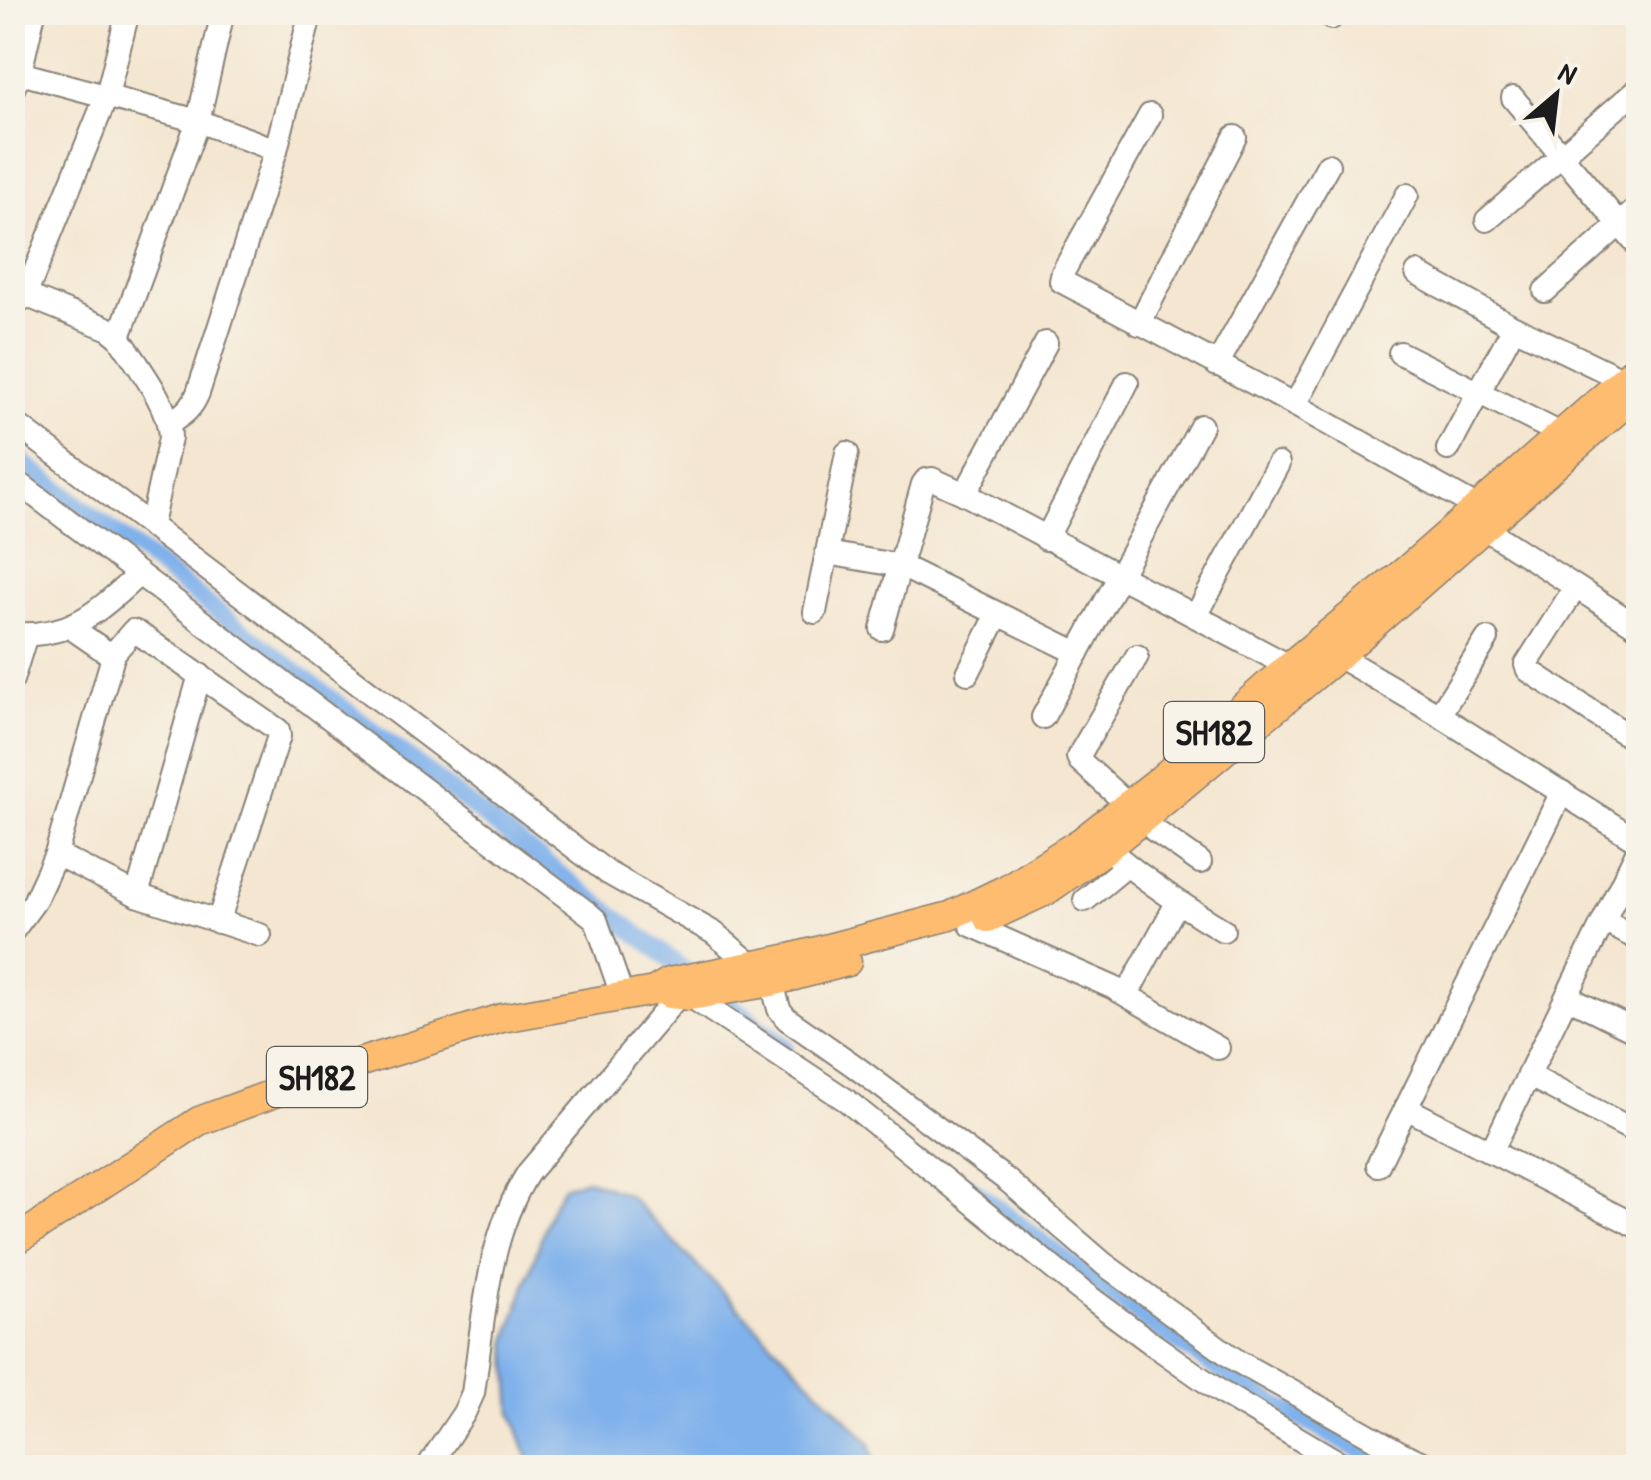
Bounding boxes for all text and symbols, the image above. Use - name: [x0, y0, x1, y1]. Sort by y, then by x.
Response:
- north arrow: [1506, 45, 1606, 145]
- text: N: [1552, 53, 1583, 93]
- road number: SH182: [1164, 702, 1264, 762]
- road number: SH182: [267, 1047, 367, 1107]

